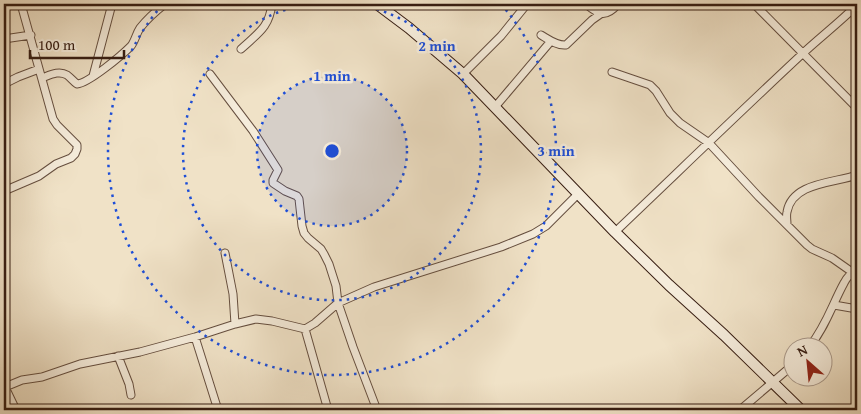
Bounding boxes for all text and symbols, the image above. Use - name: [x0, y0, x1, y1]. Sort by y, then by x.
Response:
- scale bar: [30, 28, 124, 60]
- text: 100 m: [38, 34, 76, 55]
- text: 2 min: [418, 35, 456, 56]
- text: 1 min: [313, 65, 351, 86]
- text: 3 min: [537, 140, 575, 161]
- centre of rings: [323, 142, 341, 160]
- north arrow: [784, 336, 834, 386]
- text: N: [793, 339, 811, 361]

